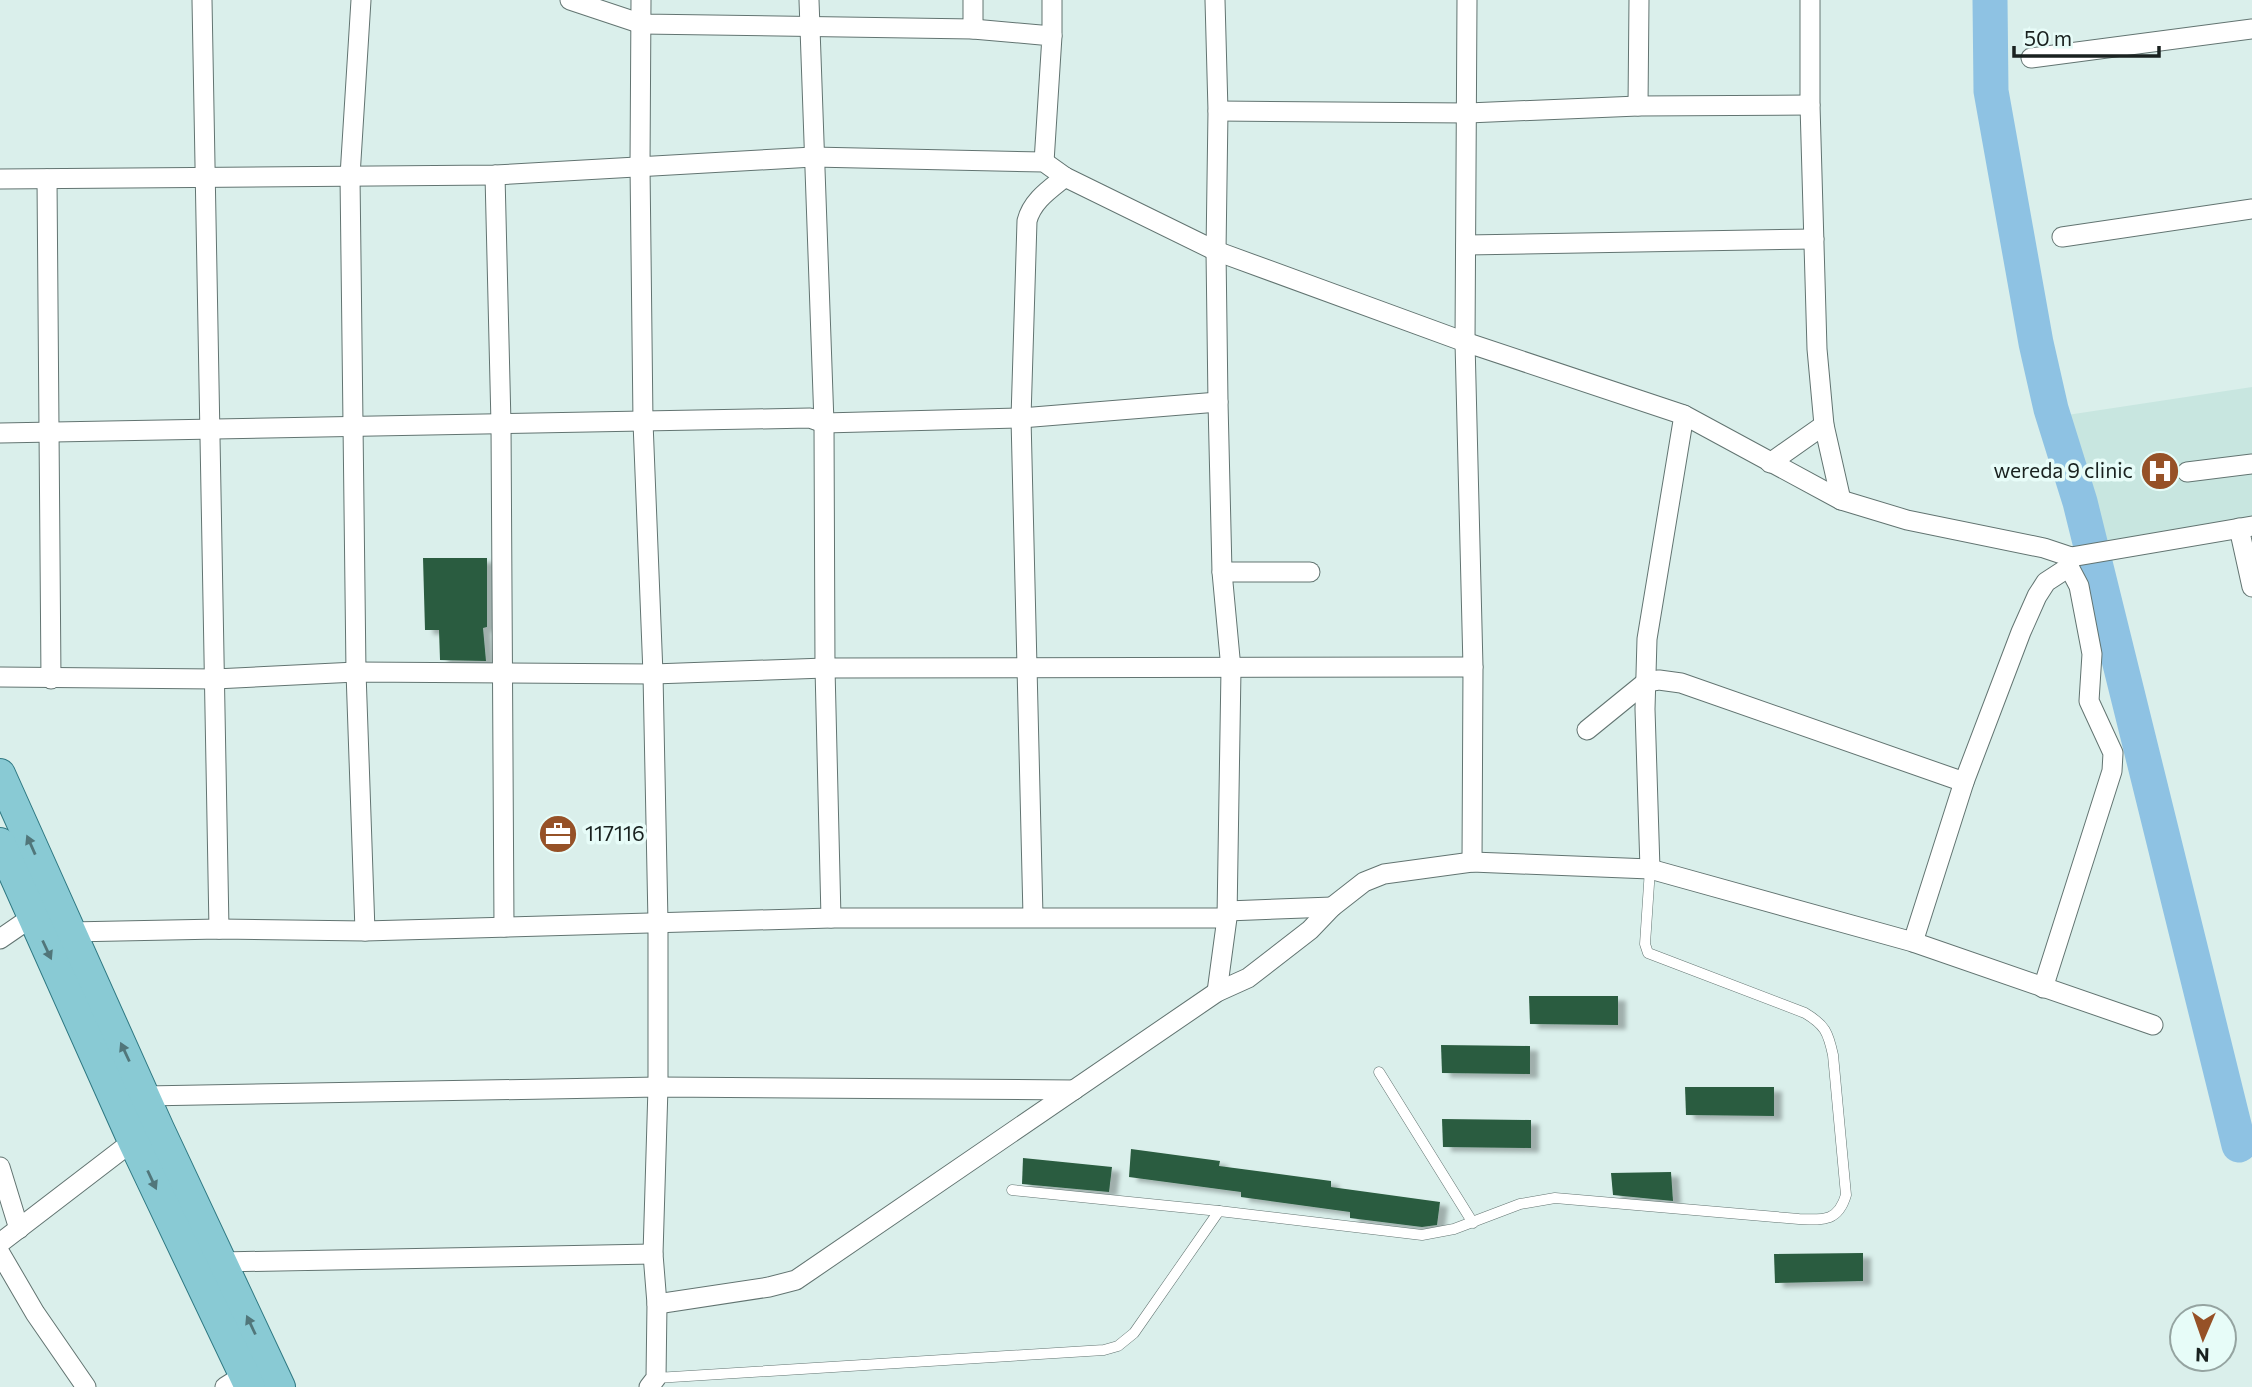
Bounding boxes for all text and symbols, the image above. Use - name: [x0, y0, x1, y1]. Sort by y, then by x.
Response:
- scale bar: [2014, 14, 2159, 58]
- text: 50 m: [2024, 25, 2072, 50]
- hospital icon: wereda 9 clinic: [2139, 450, 2181, 492]
- place label: wereda 9 clinic: [1994, 457, 2133, 482]
- office icon: 117116: [537, 813, 579, 855]
- place label: 117116: [585, 820, 645, 845]
- one-way arrow: [25, 835, 37, 855]
- one-way arrow: [42, 940, 53, 961]
- one-way arrow: [119, 1042, 131, 1062]
- one-way arrow: [146, 1170, 157, 1190]
- north arrow: [2168, 1303, 2238, 1373]
- one-way arrow: [245, 1315, 257, 1335]
- text: N: [2195, 1344, 2210, 1367]

